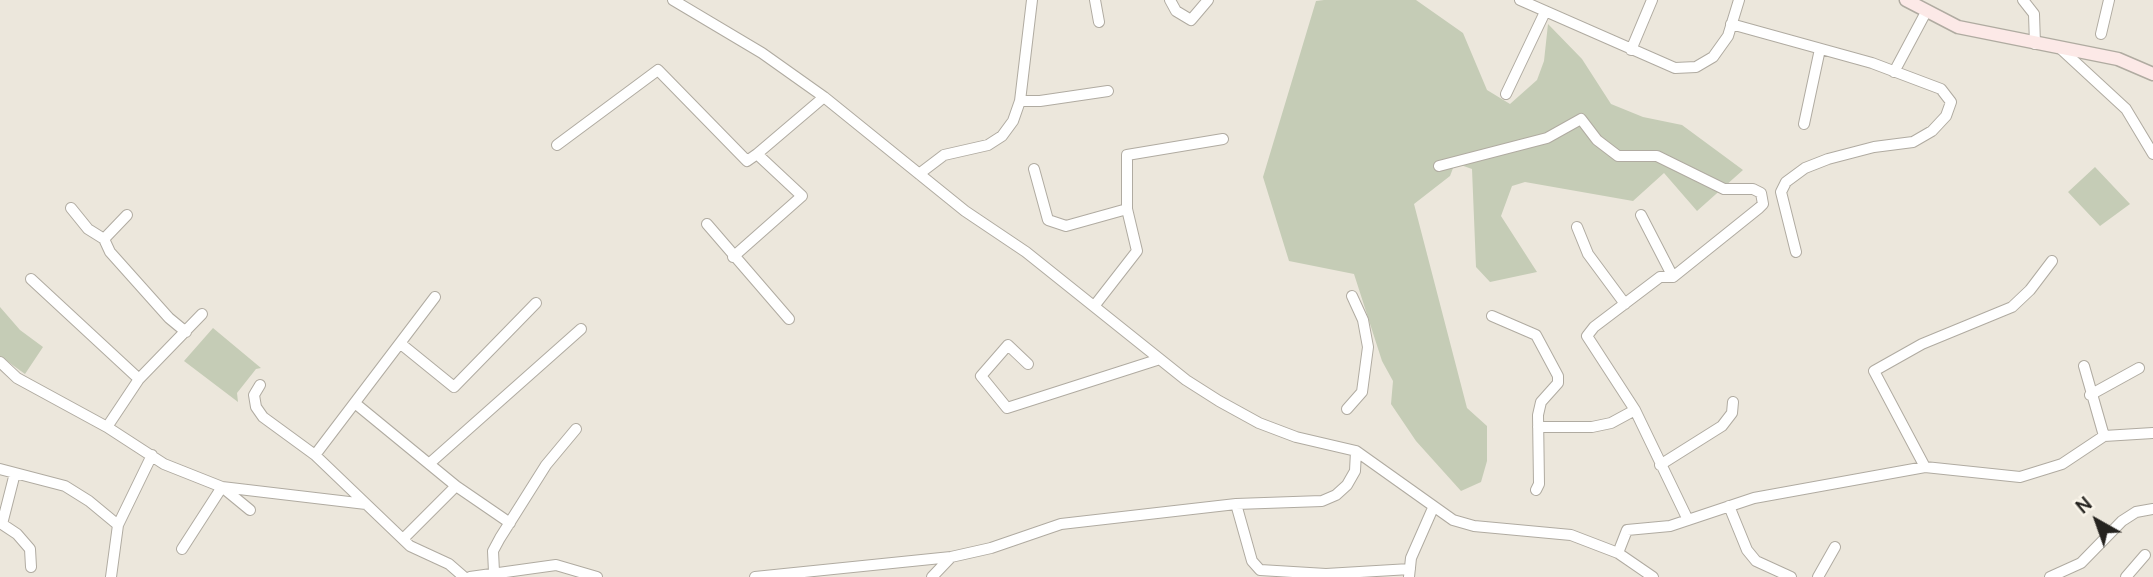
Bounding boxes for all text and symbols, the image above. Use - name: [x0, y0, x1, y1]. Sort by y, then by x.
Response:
- north arrow: [2062, 486, 2132, 556]
- text: N: [2070, 491, 2097, 519]

